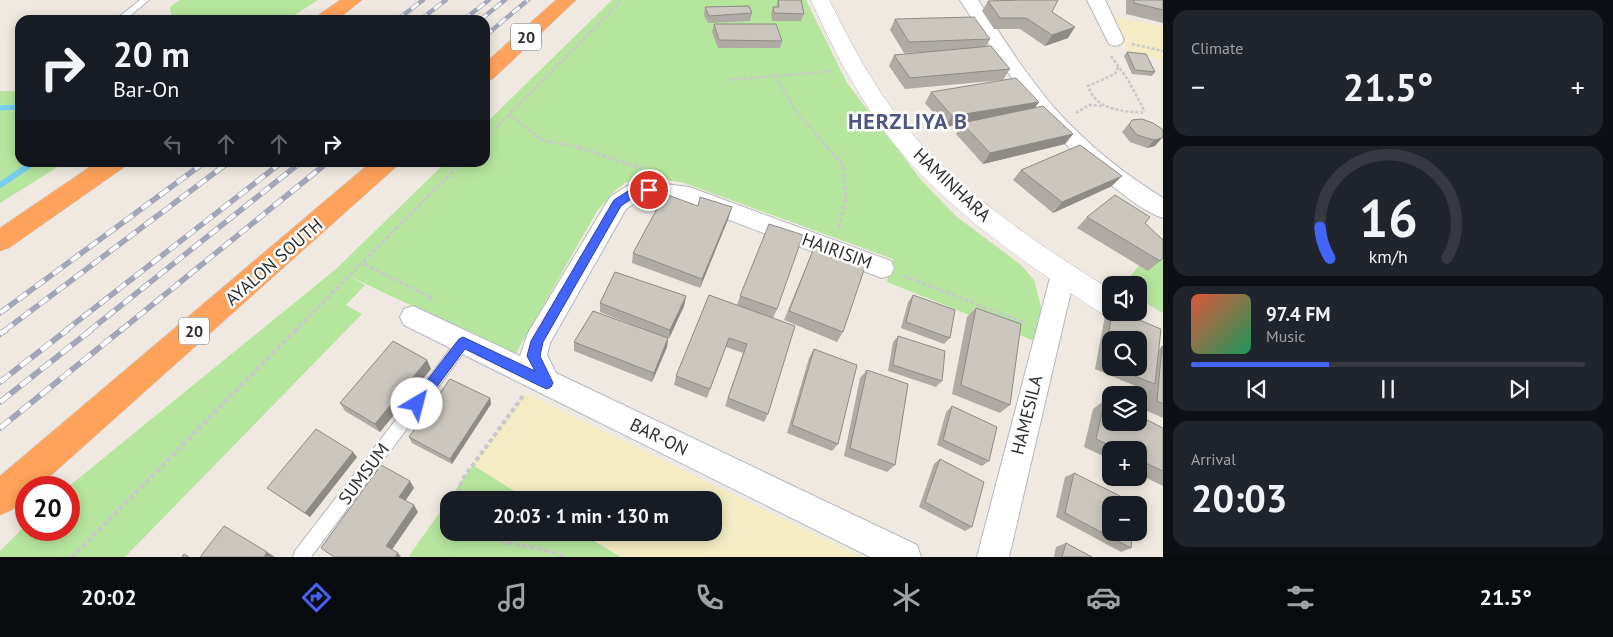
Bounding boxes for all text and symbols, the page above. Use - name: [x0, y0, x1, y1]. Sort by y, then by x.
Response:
- road number: 20: [511, 24, 541, 51]
- text: 20 m: [113, 31, 190, 77]
- icon: right: [30, 35, 95, 100]
- text: Climate: [1191, 38, 1243, 58]
- text: 21.5°: [1343, 62, 1433, 111]
- text: −: [1191, 68, 1205, 105]
- text: +: [1571, 68, 1585, 105]
- text: Bar-On: [113, 75, 179, 103]
- district label: HERZLIYA B: [848, 107, 968, 135]
- icon: left: [159, 130, 187, 158]
- icon: ahead: [212, 130, 240, 158]
- icon: ahead: [265, 130, 293, 158]
- icon: right: [318, 130, 346, 158]
- street label: HAMINHARA: [909, 143, 996, 227]
- pin: [628, 169, 670, 211]
- icon: arrive: [635, 176, 663, 204]
- text: 16: [1359, 184, 1417, 251]
- street label: AYALON SOUTH: [220, 213, 327, 310]
- street label: HAIRISIM: [799, 227, 875, 274]
- text: km/h: [1368, 245, 1408, 268]
- map controls: [1102, 276, 1147, 541]
- button: sound: [1102, 276, 1147, 321]
- text: 97.4 FM: [1266, 302, 1330, 326]
- road number: 20: [179, 318, 209, 344]
- text: Music: [1266, 326, 1306, 346]
- button: search: [1102, 331, 1147, 376]
- street label: HAMESILA: [1006, 372, 1048, 457]
- icon: previous: [1243, 375, 1271, 403]
- icon: pause: [1374, 375, 1402, 403]
- icon: next: [1505, 375, 1533, 403]
- position arrow: [390, 377, 442, 429]
- button: layers: [1102, 386, 1147, 431]
- street label: BAR-ON: [626, 413, 692, 460]
- street label: SUMSUM: [333, 438, 394, 509]
- button: +: [1102, 441, 1147, 486]
- text: Arrival: [1191, 449, 1236, 469]
- text: 20:03: [1191, 473, 1287, 522]
- speed limit sign: 20: [15, 476, 80, 541]
- button: −: [1102, 496, 1147, 541]
- text: 20:03 · 1 min · 130 m: [493, 504, 669, 528]
- icon: directions: [299, 580, 334, 615]
- icon: music: [495, 580, 530, 615]
- icon: phone: [692, 580, 727, 615]
- icon: climate: [889, 580, 924, 615]
- icon: car: [1086, 580, 1121, 615]
- icon: filters: [1283, 580, 1318, 615]
- text: 20:02: [81, 583, 137, 611]
- text: 21.5°: [1480, 583, 1532, 611]

